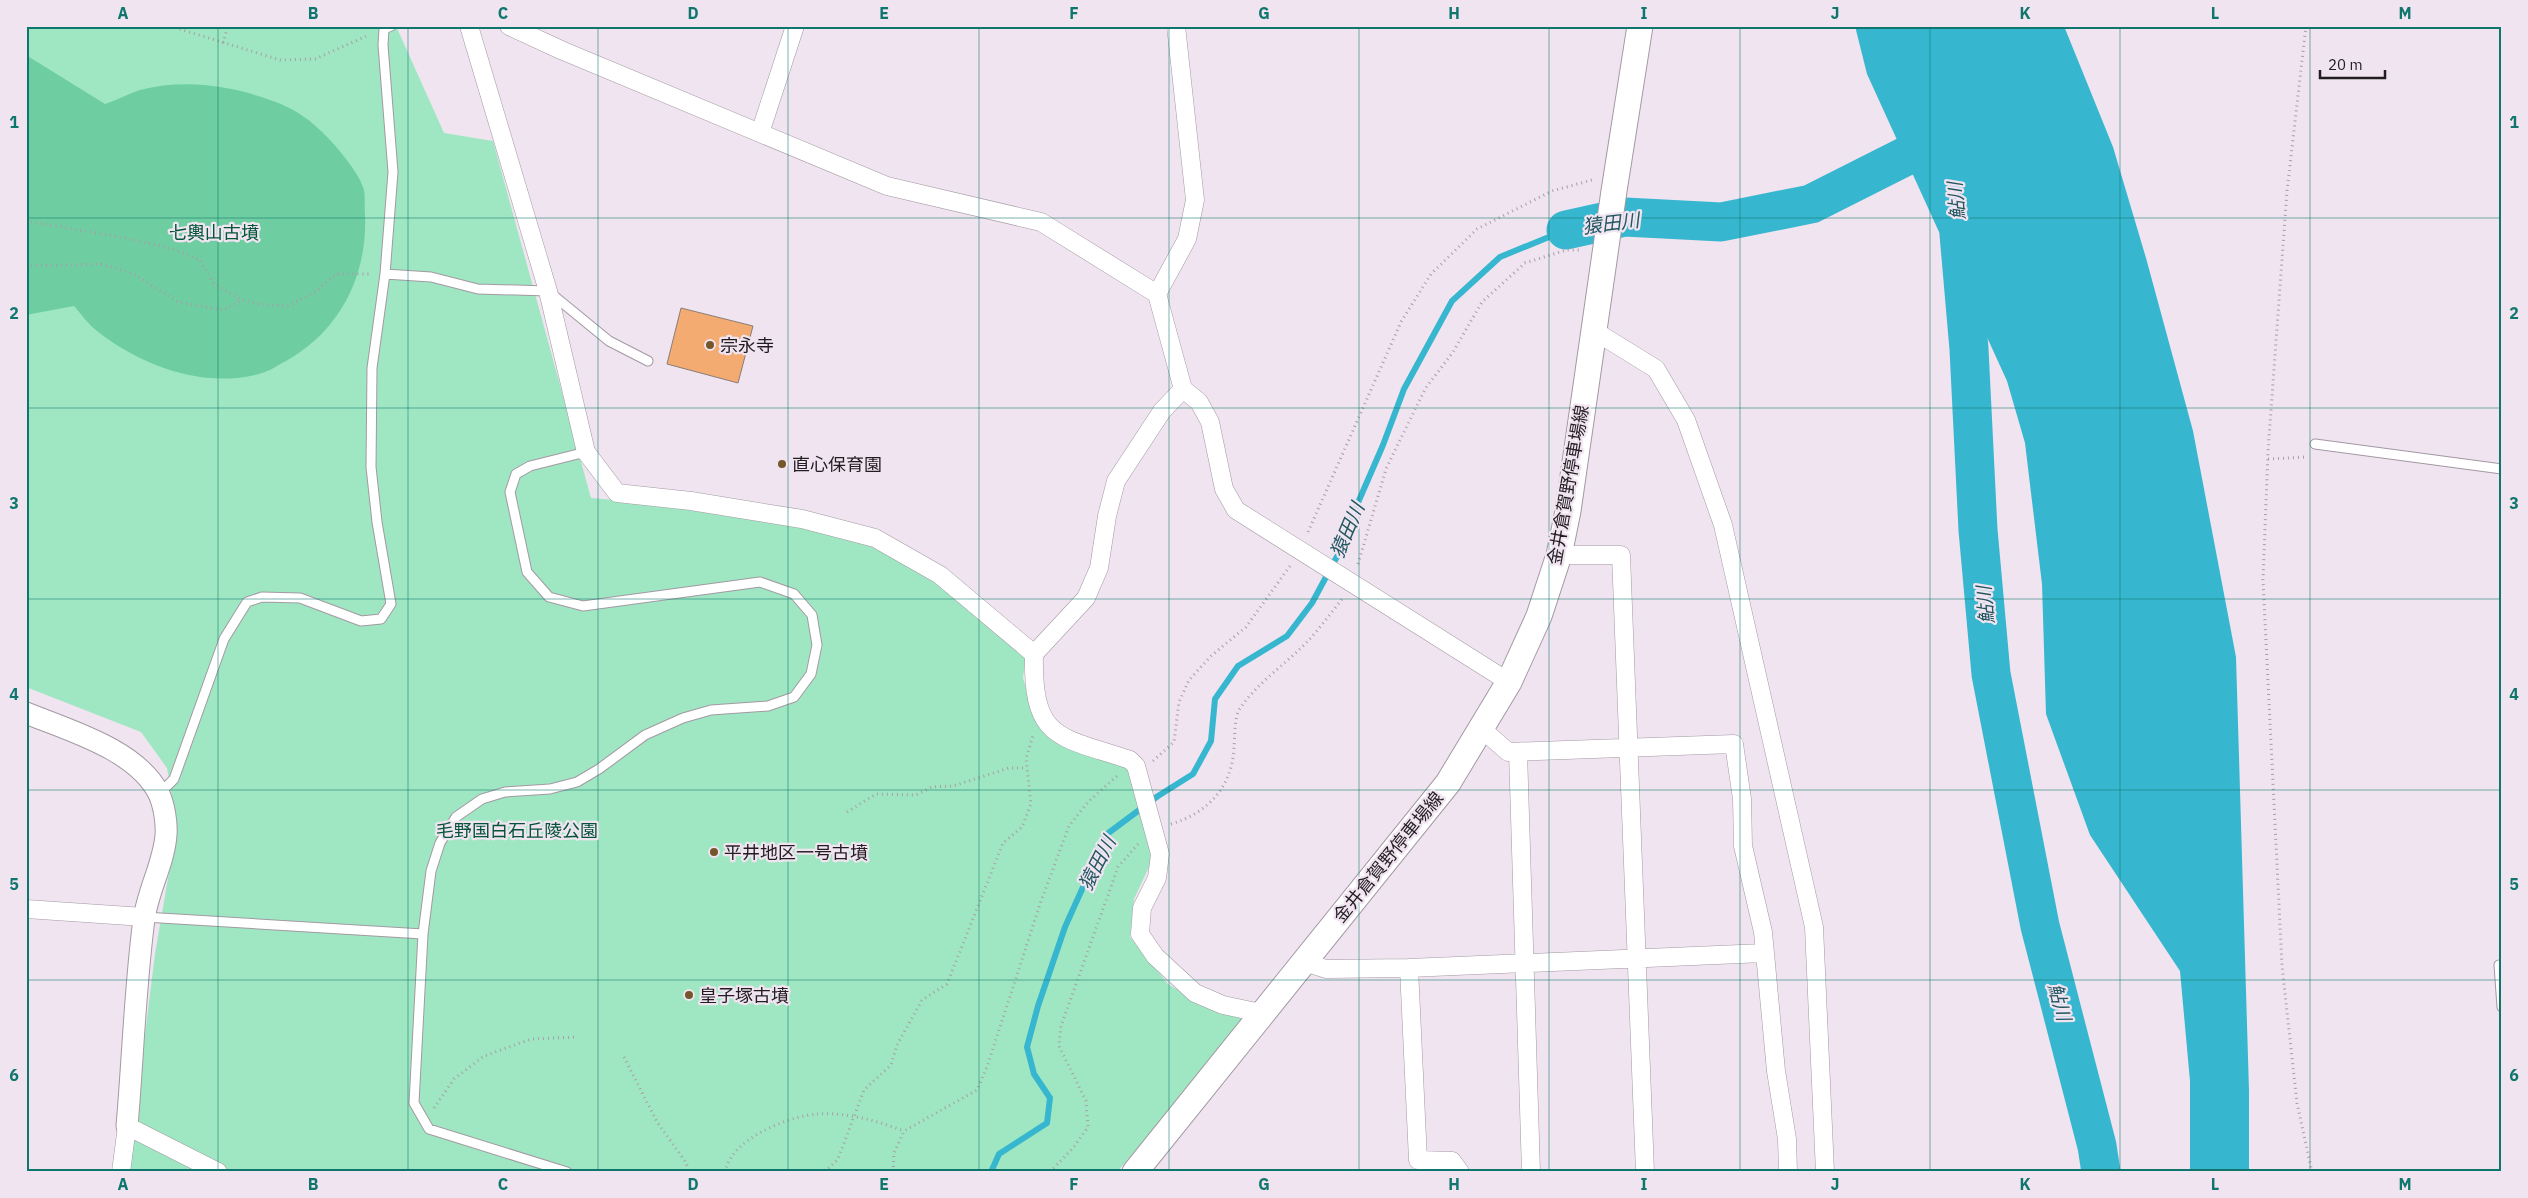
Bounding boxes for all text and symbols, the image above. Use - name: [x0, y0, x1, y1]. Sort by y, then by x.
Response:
- text: A: [118, 3, 129, 23]
- text: B: [308, 3, 319, 23]
- text: C: [498, 3, 508, 23]
- text: D: [687, 3, 699, 23]
- text: E: [879, 3, 889, 23]
- text: F: [1069, 3, 1079, 23]
- text: G: [1258, 3, 1270, 23]
- text: H: [1448, 3, 1460, 23]
- text: I: [1641, 3, 1648, 23]
- text: J: [1831, 3, 1839, 23]
- text: K: [2019, 3, 2031, 23]
- text: L: [2211, 3, 2219, 23]
- text: M: [2398, 3, 2412, 23]
- scale bar: [2320, 48, 2386, 80]
- text: 20 m: [2328, 55, 2363, 74]
- text: 1: [9, 112, 19, 132]
- text: 1: [2509, 112, 2519, 132]
- water label: 鮎川: [1942, 179, 1970, 221]
- water label: 猿田川: [1581, 207, 1643, 238]
- park label: 七輿山古墳: [169, 221, 259, 244]
- text: 2: [9, 303, 19, 323]
- text: 2: [2509, 303, 2519, 323]
- place label: 宗永寺: [720, 334, 774, 357]
- marker: 宗永寺: [704, 339, 716, 351]
- street label: 金井倉賀野停車場線: [1543, 403, 1593, 567]
- place label: 直心保育園: [792, 453, 882, 476]
- marker: 直心保育園: [776, 458, 788, 470]
- text: 3: [9, 493, 19, 513]
- text: 3: [2509, 493, 2519, 513]
- water label: 猿田川: [1325, 497, 1370, 561]
- water label: 鮎川: [1971, 583, 1999, 625]
- text: 4: [9, 684, 19, 704]
- text: 4: [2509, 684, 2519, 704]
- street label: 金井倉賀野停車場線: [1328, 787, 1448, 927]
- park label: 毛野国白石丘陵公園: [436, 819, 598, 842]
- water label: 猿田川: [1073, 830, 1122, 894]
- place label: 平井地区一号古墳: [724, 841, 868, 864]
- marker: 平井地区一号古墳: [708, 846, 720, 858]
- text: 5: [9, 874, 19, 894]
- text: 5: [2509, 874, 2519, 894]
- water label: 鮎川: [2043, 981, 2077, 1025]
- place label: 皇子塚古墳: [699, 984, 789, 1007]
- marker: 皇子塚古墳: [683, 989, 695, 1001]
- text: 6: [9, 1065, 19, 1085]
- text: 6: [2509, 1065, 2519, 1085]
- text: A: [118, 1174, 129, 1194]
- text: B: [308, 1174, 319, 1194]
- text: C: [498, 1174, 508, 1194]
- text: D: [687, 1174, 699, 1194]
- text: E: [879, 1174, 889, 1194]
- text: F: [1069, 1174, 1079, 1194]
- text: G: [1258, 1174, 1270, 1194]
- text: H: [1448, 1174, 1460, 1194]
- text: I: [1641, 1174, 1648, 1194]
- text: J: [1831, 1174, 1839, 1194]
- text: K: [2019, 1174, 2031, 1194]
- text: L: [2211, 1174, 2219, 1194]
- text: M: [2398, 1174, 2412, 1194]

